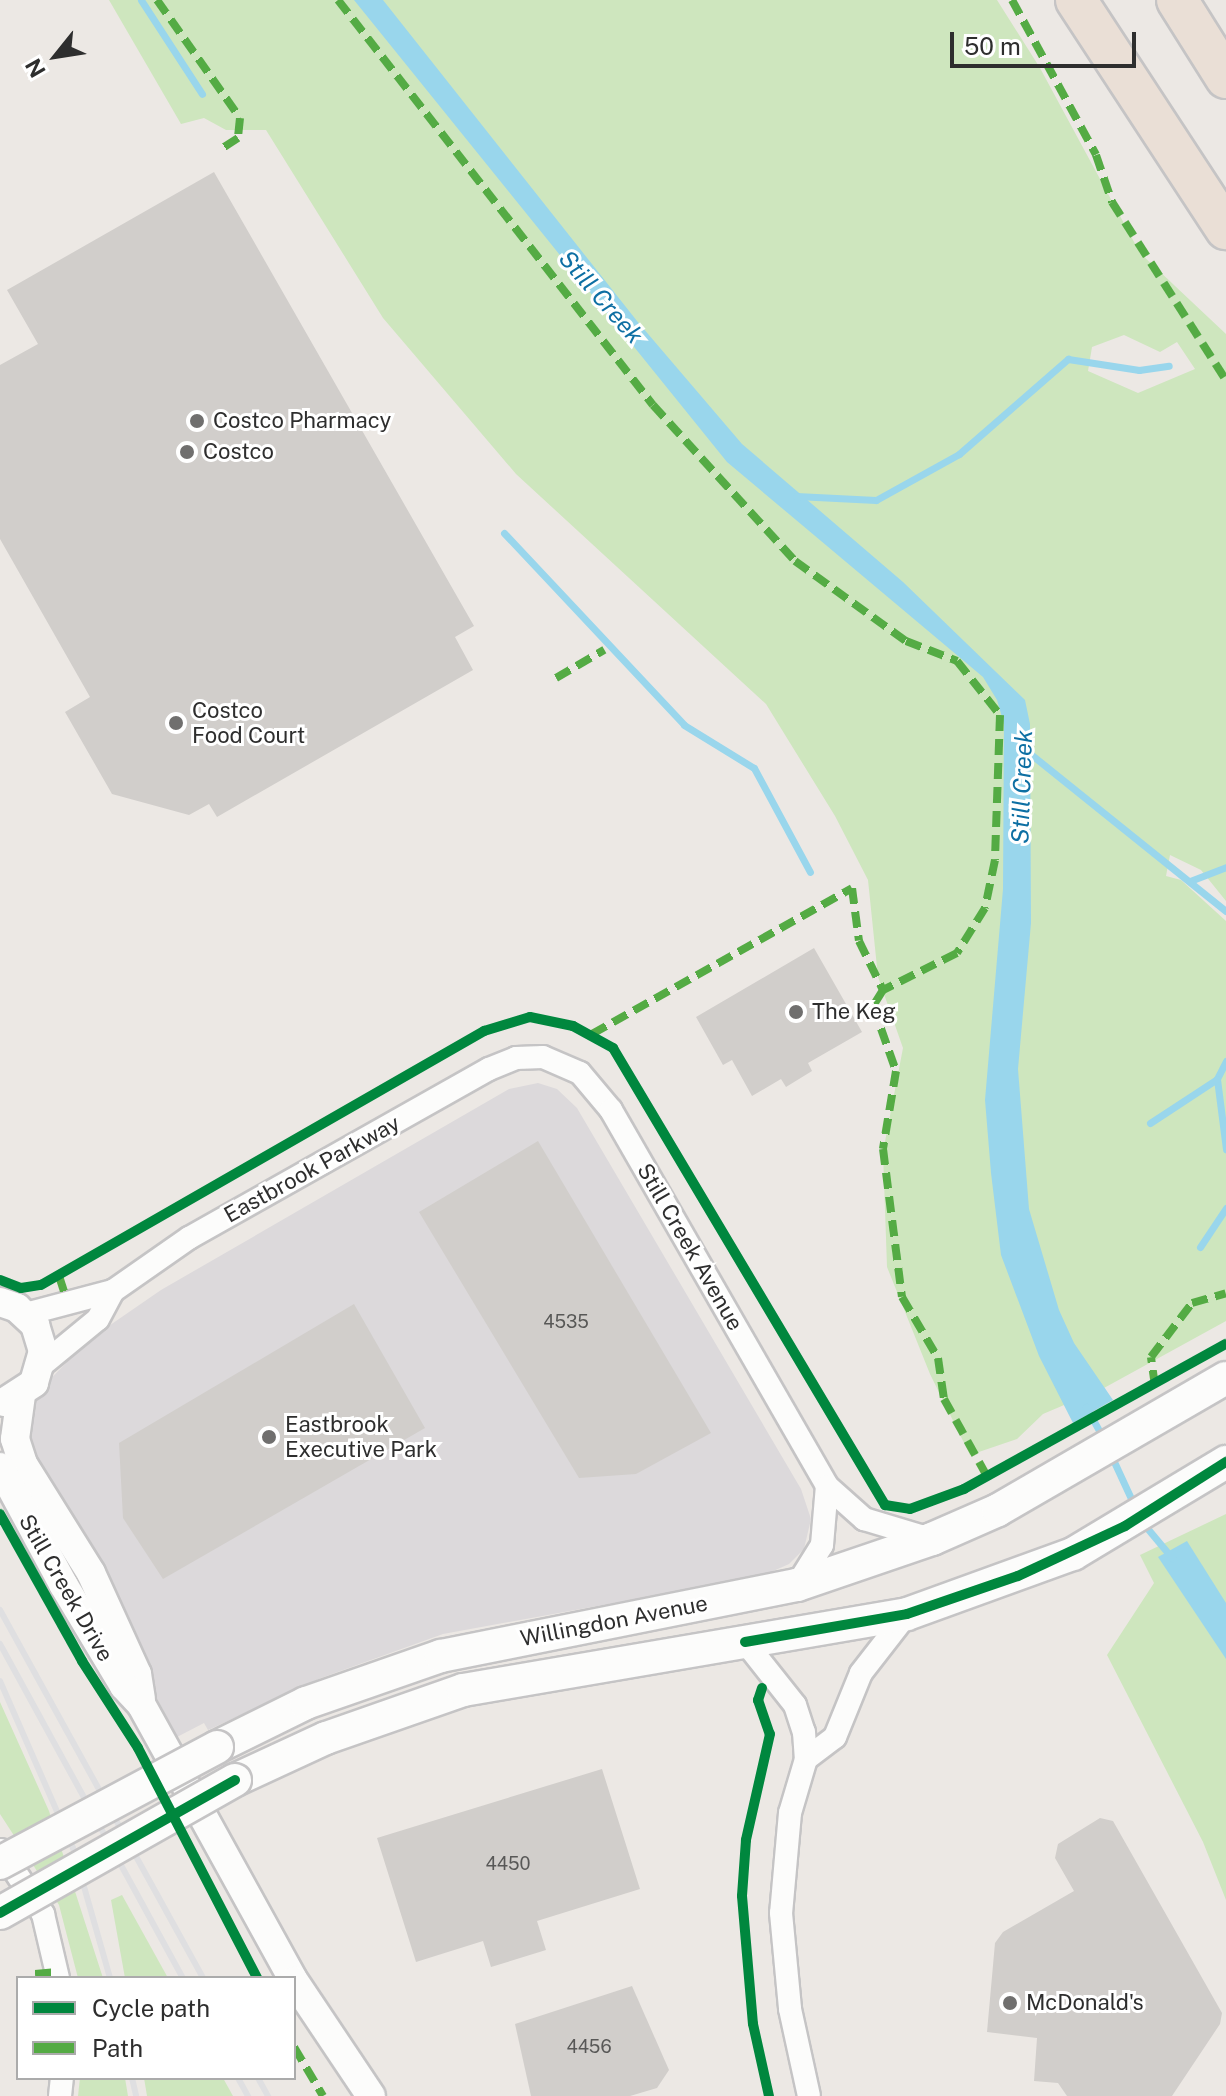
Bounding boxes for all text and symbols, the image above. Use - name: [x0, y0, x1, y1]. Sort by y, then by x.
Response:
- north arrow: [16, 16, 96, 96]
- scale bar: [954, 16, 1140, 66]
- text: 50 m: [964, 32, 1021, 60]
- text: N: [20, 54, 51, 82]
- water label: Still Creek: [553, 245, 649, 349]
- place label: Costco Pharmacy: [213, 408, 391, 434]
- marker: Costco Pharmacy: [188, 412, 206, 430]
- place label: Costco: [203, 439, 274, 465]
- marker: Costco: [178, 443, 196, 461]
- place label: Costco Food Court: [192, 697, 305, 748]
- marker: Costco Food Court: [167, 714, 185, 732]
- water label: Still Creek: [1006, 730, 1038, 844]
- place label: The Keg: [812, 999, 896, 1025]
- marker: The Keg: [787, 1003, 805, 1021]
- street label: Eastbrook Parkway: [220, 1110, 404, 1228]
- street label: Still Creek Avenue: [631, 1159, 749, 1335]
- house number: 4535: [543, 1311, 589, 1333]
- place label: Eastbrook Executive Park: [285, 1411, 437, 1462]
- marker: Eastbrook Executive Park: [260, 1428, 278, 1446]
- street label: Still Creek Drive: [13, 1510, 119, 1666]
- street label: Willingdon Avenue: [518, 1590, 710, 1652]
- house number: 4450: [485, 1853, 531, 1875]
- legend: [16, 1976, 296, 2080]
- place label: McDonald's: [1026, 1990, 1144, 2016]
- text: Cycle path: [92, 1994, 210, 2022]
- marker: McDonald's: [1001, 1994, 1019, 2012]
- text: Path: [92, 2034, 143, 2062]
- house number: 4456: [566, 2036, 612, 2058]

